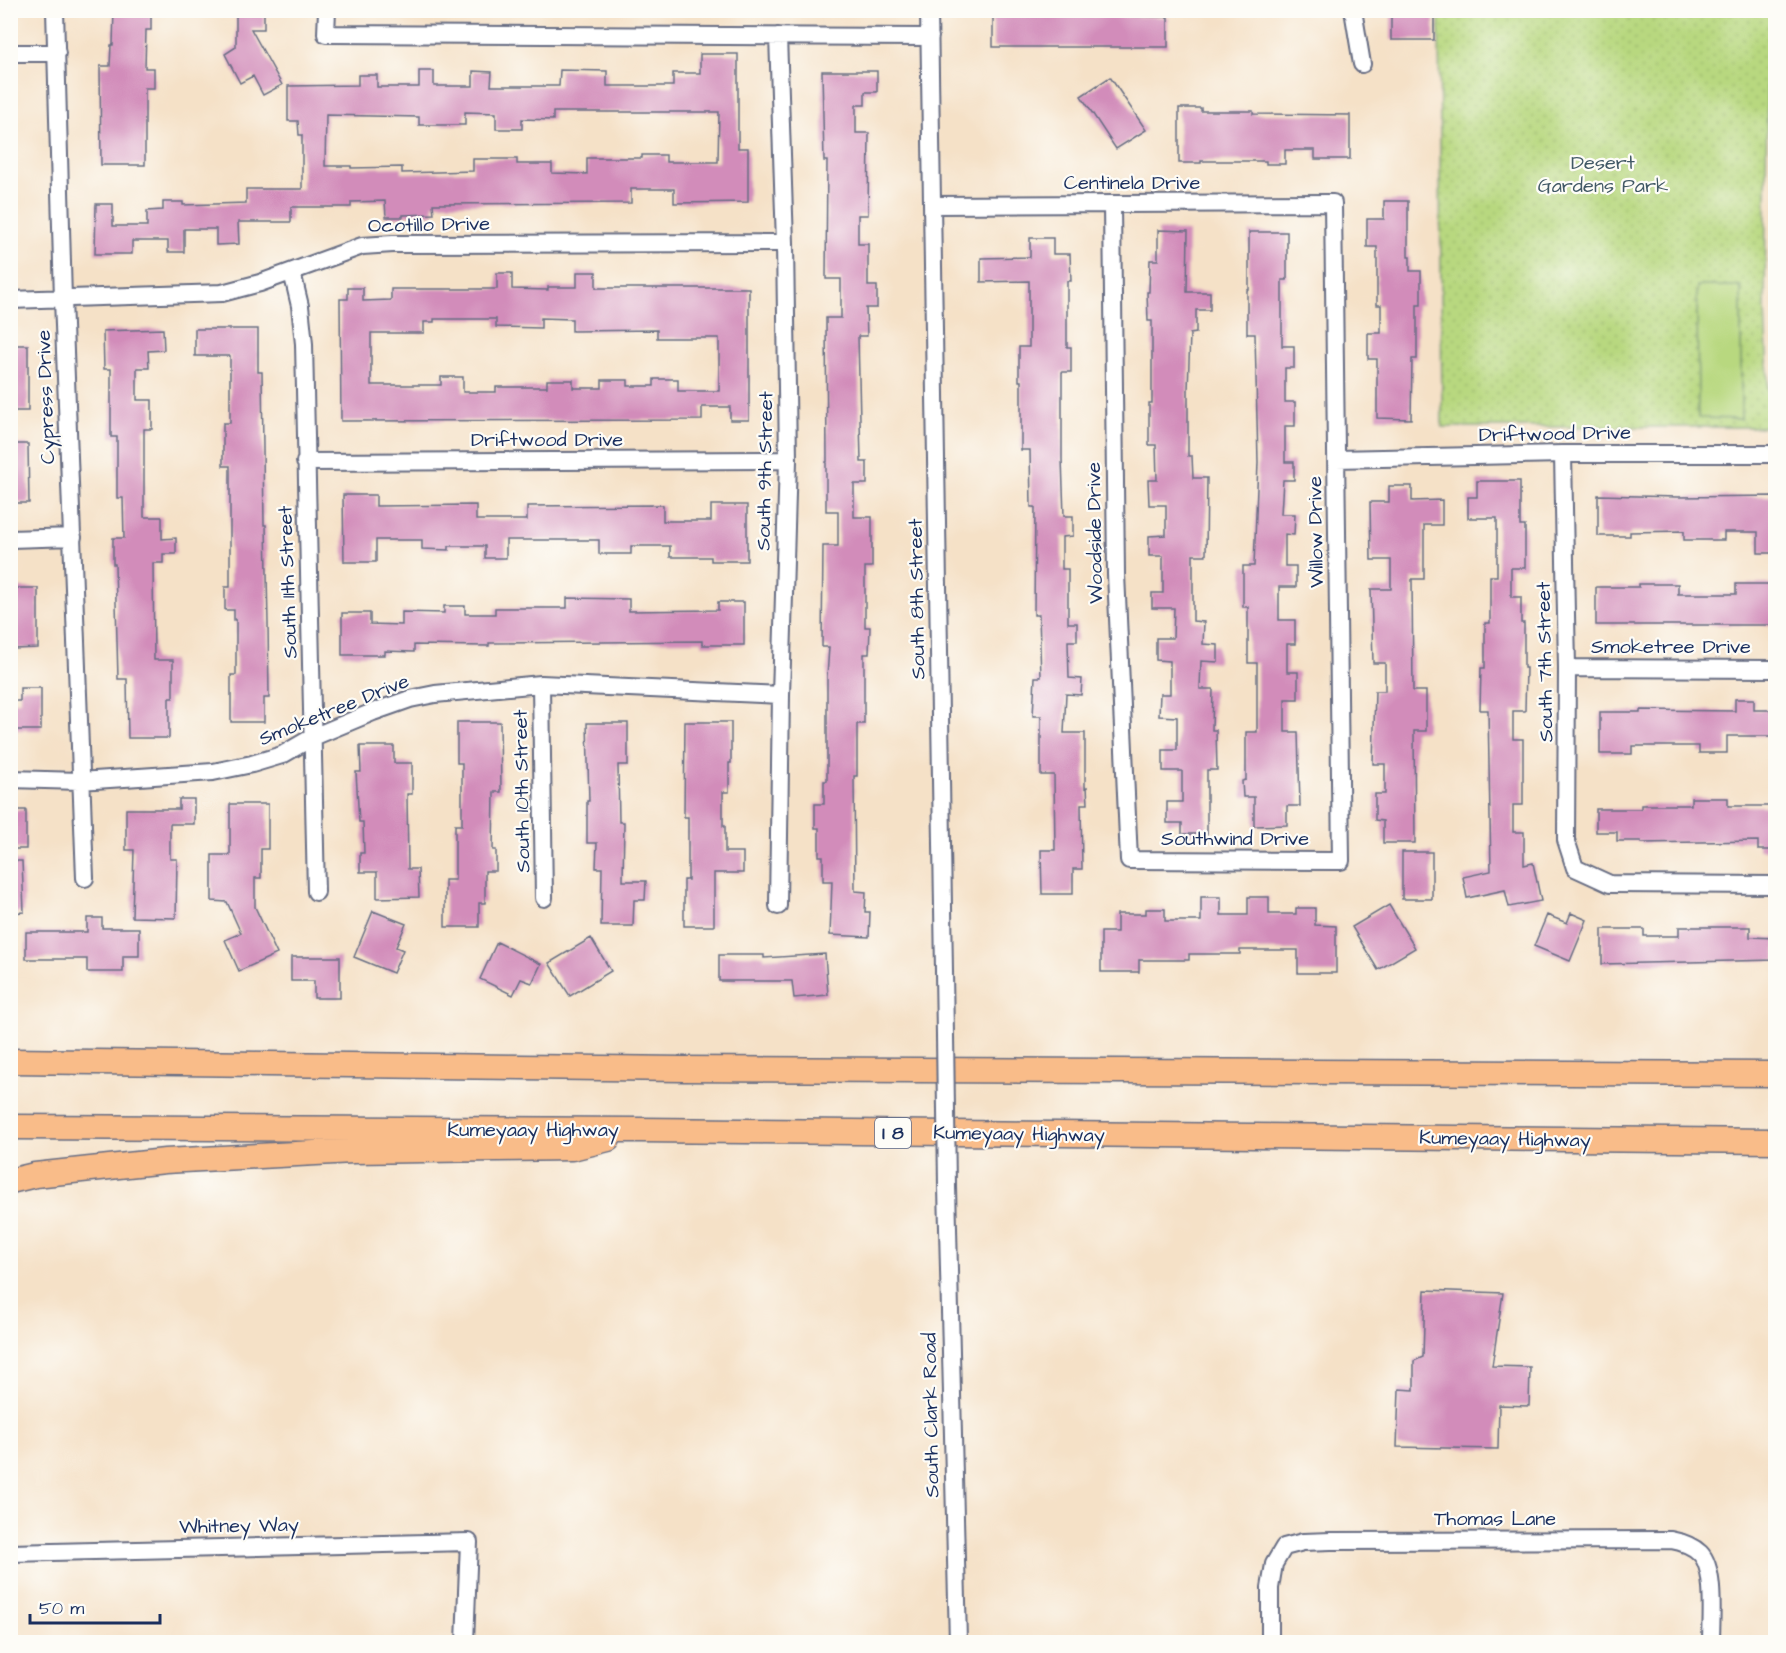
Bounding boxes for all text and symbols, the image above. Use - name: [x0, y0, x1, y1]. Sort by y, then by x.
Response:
- park label: Desert Gardens Park: [1538, 149, 1668, 200]
- street label: Centinela Drive: [1064, 169, 1200, 197]
- street label: Ocotillo Drive: [368, 210, 491, 240]
- street label: Cypress Drive: [30, 329, 63, 465]
- street label: South 9th Street: [750, 391, 780, 551]
- street label: Driftwood Drive: [1479, 419, 1631, 449]
- street label: Driftwood Drive: [471, 426, 623, 454]
- street label: Woodside Drive: [1080, 462, 1110, 604]
- street label: Willow Drive: [1301, 476, 1331, 588]
- street label: South 11th Street: [271, 505, 305, 659]
- street label: South 8th Street: [902, 518, 932, 680]
- street label: South 7th Street: [1530, 582, 1560, 742]
- street label: Smoketree Drive: [1591, 633, 1751, 661]
- street label: Smoketree Drive: [255, 667, 413, 753]
- street label: South 10th Street: [507, 709, 537, 873]
- street label: Southwind Drive: [1161, 825, 1309, 853]
- street label: Kumeyaay Highway: [447, 1116, 619, 1145]
- road number: I 8: [875, 1118, 911, 1148]
- street label: Kumeyaay Highway: [933, 1119, 1105, 1150]
- street label: Kumeyaay Highway: [1419, 1124, 1591, 1155]
- street label: South Clark Road: [916, 1332, 946, 1498]
- street label: Thomas Lane: [1434, 1505, 1556, 1533]
- street label: Whitney Way: [179, 1511, 299, 1542]
- scale bar: [30, 1587, 160, 1625]
- text: 50 m: [39, 1596, 84, 1621]

